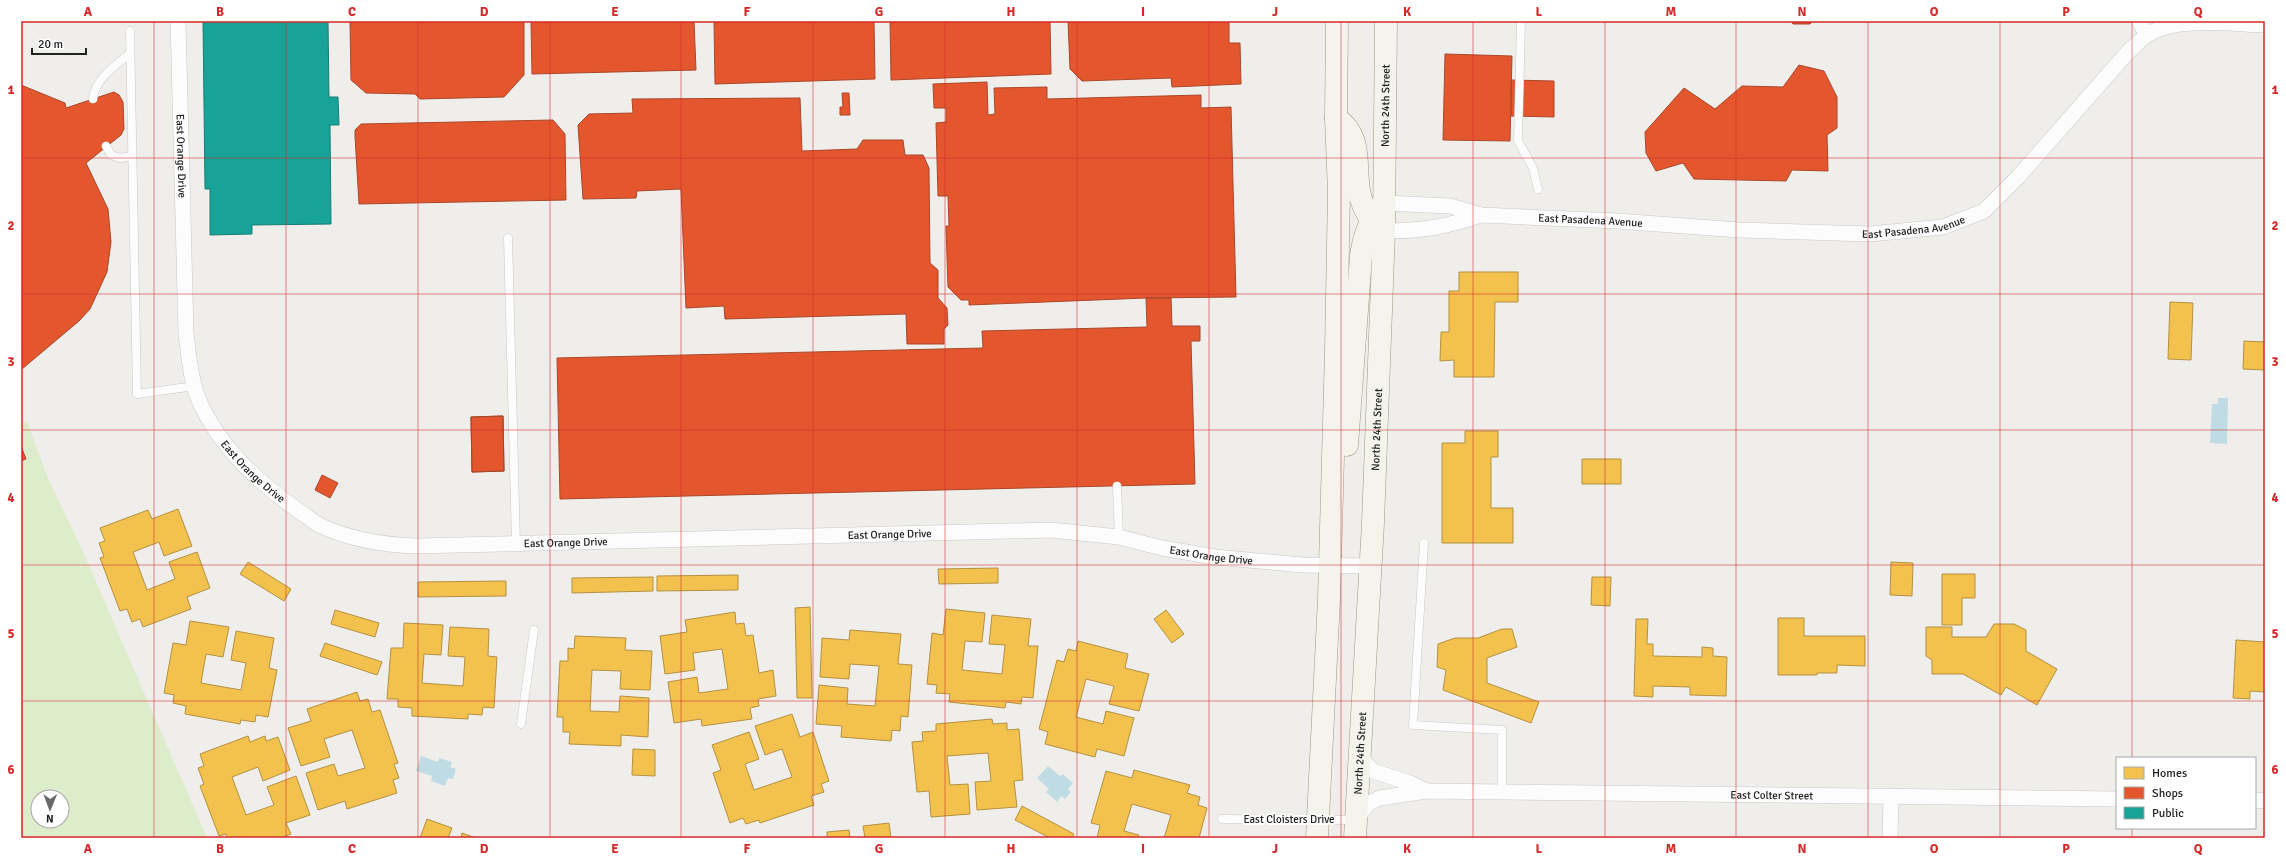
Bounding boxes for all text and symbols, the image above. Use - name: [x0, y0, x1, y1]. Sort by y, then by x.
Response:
- text: A: [84, 4, 93, 20]
- text: B: [216, 4, 224, 20]
- text: C: [348, 4, 356, 20]
- text: D: [480, 4, 489, 20]
- text: E: [611, 4, 619, 20]
- text: F: [744, 4, 751, 20]
- text: G: [875, 4, 883, 20]
- text: H: [1007, 4, 1015, 20]
- text: I: [1141, 4, 1145, 20]
- text: J: [1272, 4, 1278, 20]
- text: K: [1403, 4, 1411, 20]
- text: L: [1536, 4, 1543, 20]
- text: M: [1666, 4, 1677, 20]
- text: N: [1797, 4, 1807, 20]
- text: O: [1930, 4, 1939, 20]
- text: P: [2062, 4, 2070, 20]
- text: Q: [2194, 4, 2203, 20]
- scale bar: [32, 30, 86, 56]
- text: 20 m: [38, 37, 63, 52]
- street label: North 24th Street: [1378, 64, 1392, 147]
- text: 1: [7, 82, 15, 98]
- text: 1: [2271, 82, 2279, 98]
- street label: East Orange Drive: [174, 114, 189, 198]
- street label: East Pasadena Avenue: [1538, 211, 1643, 229]
- street label: East Pasadena Avenue: [1862, 213, 1967, 241]
- text: 2: [7, 218, 15, 234]
- text: 2: [2271, 218, 2279, 234]
- text: 3: [7, 354, 15, 370]
- text: 3: [2271, 354, 2279, 370]
- street label: North 24th Street: [1368, 388, 1385, 471]
- street label: East Orange Drive: [218, 438, 288, 505]
- text: 4: [7, 490, 15, 506]
- text: 4: [2271, 490, 2279, 506]
- street label: East Orange Drive: [847, 527, 932, 542]
- street label: East Orange Drive: [524, 535, 608, 550]
- street label: East Orange Drive: [1169, 543, 1254, 567]
- text: 5: [7, 626, 15, 642]
- text: 5: [2271, 626, 2279, 642]
- street label: North 24th Street: [1351, 711, 1369, 795]
- legend: [2116, 757, 2256, 829]
- text: 6: [7, 762, 15, 778]
- text: 6: [2271, 762, 2279, 778]
- text: Homes: [2152, 766, 2187, 781]
- text: Shops: [2152, 786, 2183, 801]
- street label: East Colter Street: [1730, 788, 1813, 802]
- north arrow: [30, 789, 70, 829]
- text: Public: [2152, 806, 2184, 821]
- text: N: [46, 812, 54, 825]
- street label: East Cloisters Drive: [1243, 813, 1335, 826]
- text: A: [84, 841, 93, 857]
- text: B: [216, 841, 224, 857]
- text: C: [348, 841, 356, 857]
- text: D: [480, 841, 489, 857]
- text: E: [611, 841, 619, 857]
- text: F: [744, 841, 751, 857]
- text: G: [875, 841, 883, 857]
- text: H: [1007, 841, 1015, 857]
- text: I: [1141, 841, 1145, 857]
- text: J: [1272, 841, 1278, 857]
- text: K: [1403, 841, 1411, 857]
- text: L: [1536, 841, 1543, 857]
- text: M: [1666, 841, 1677, 857]
- text: N: [1797, 841, 1807, 857]
- text: O: [1930, 841, 1939, 857]
- text: P: [2062, 841, 2070, 857]
- text: Q: [2194, 841, 2203, 857]

